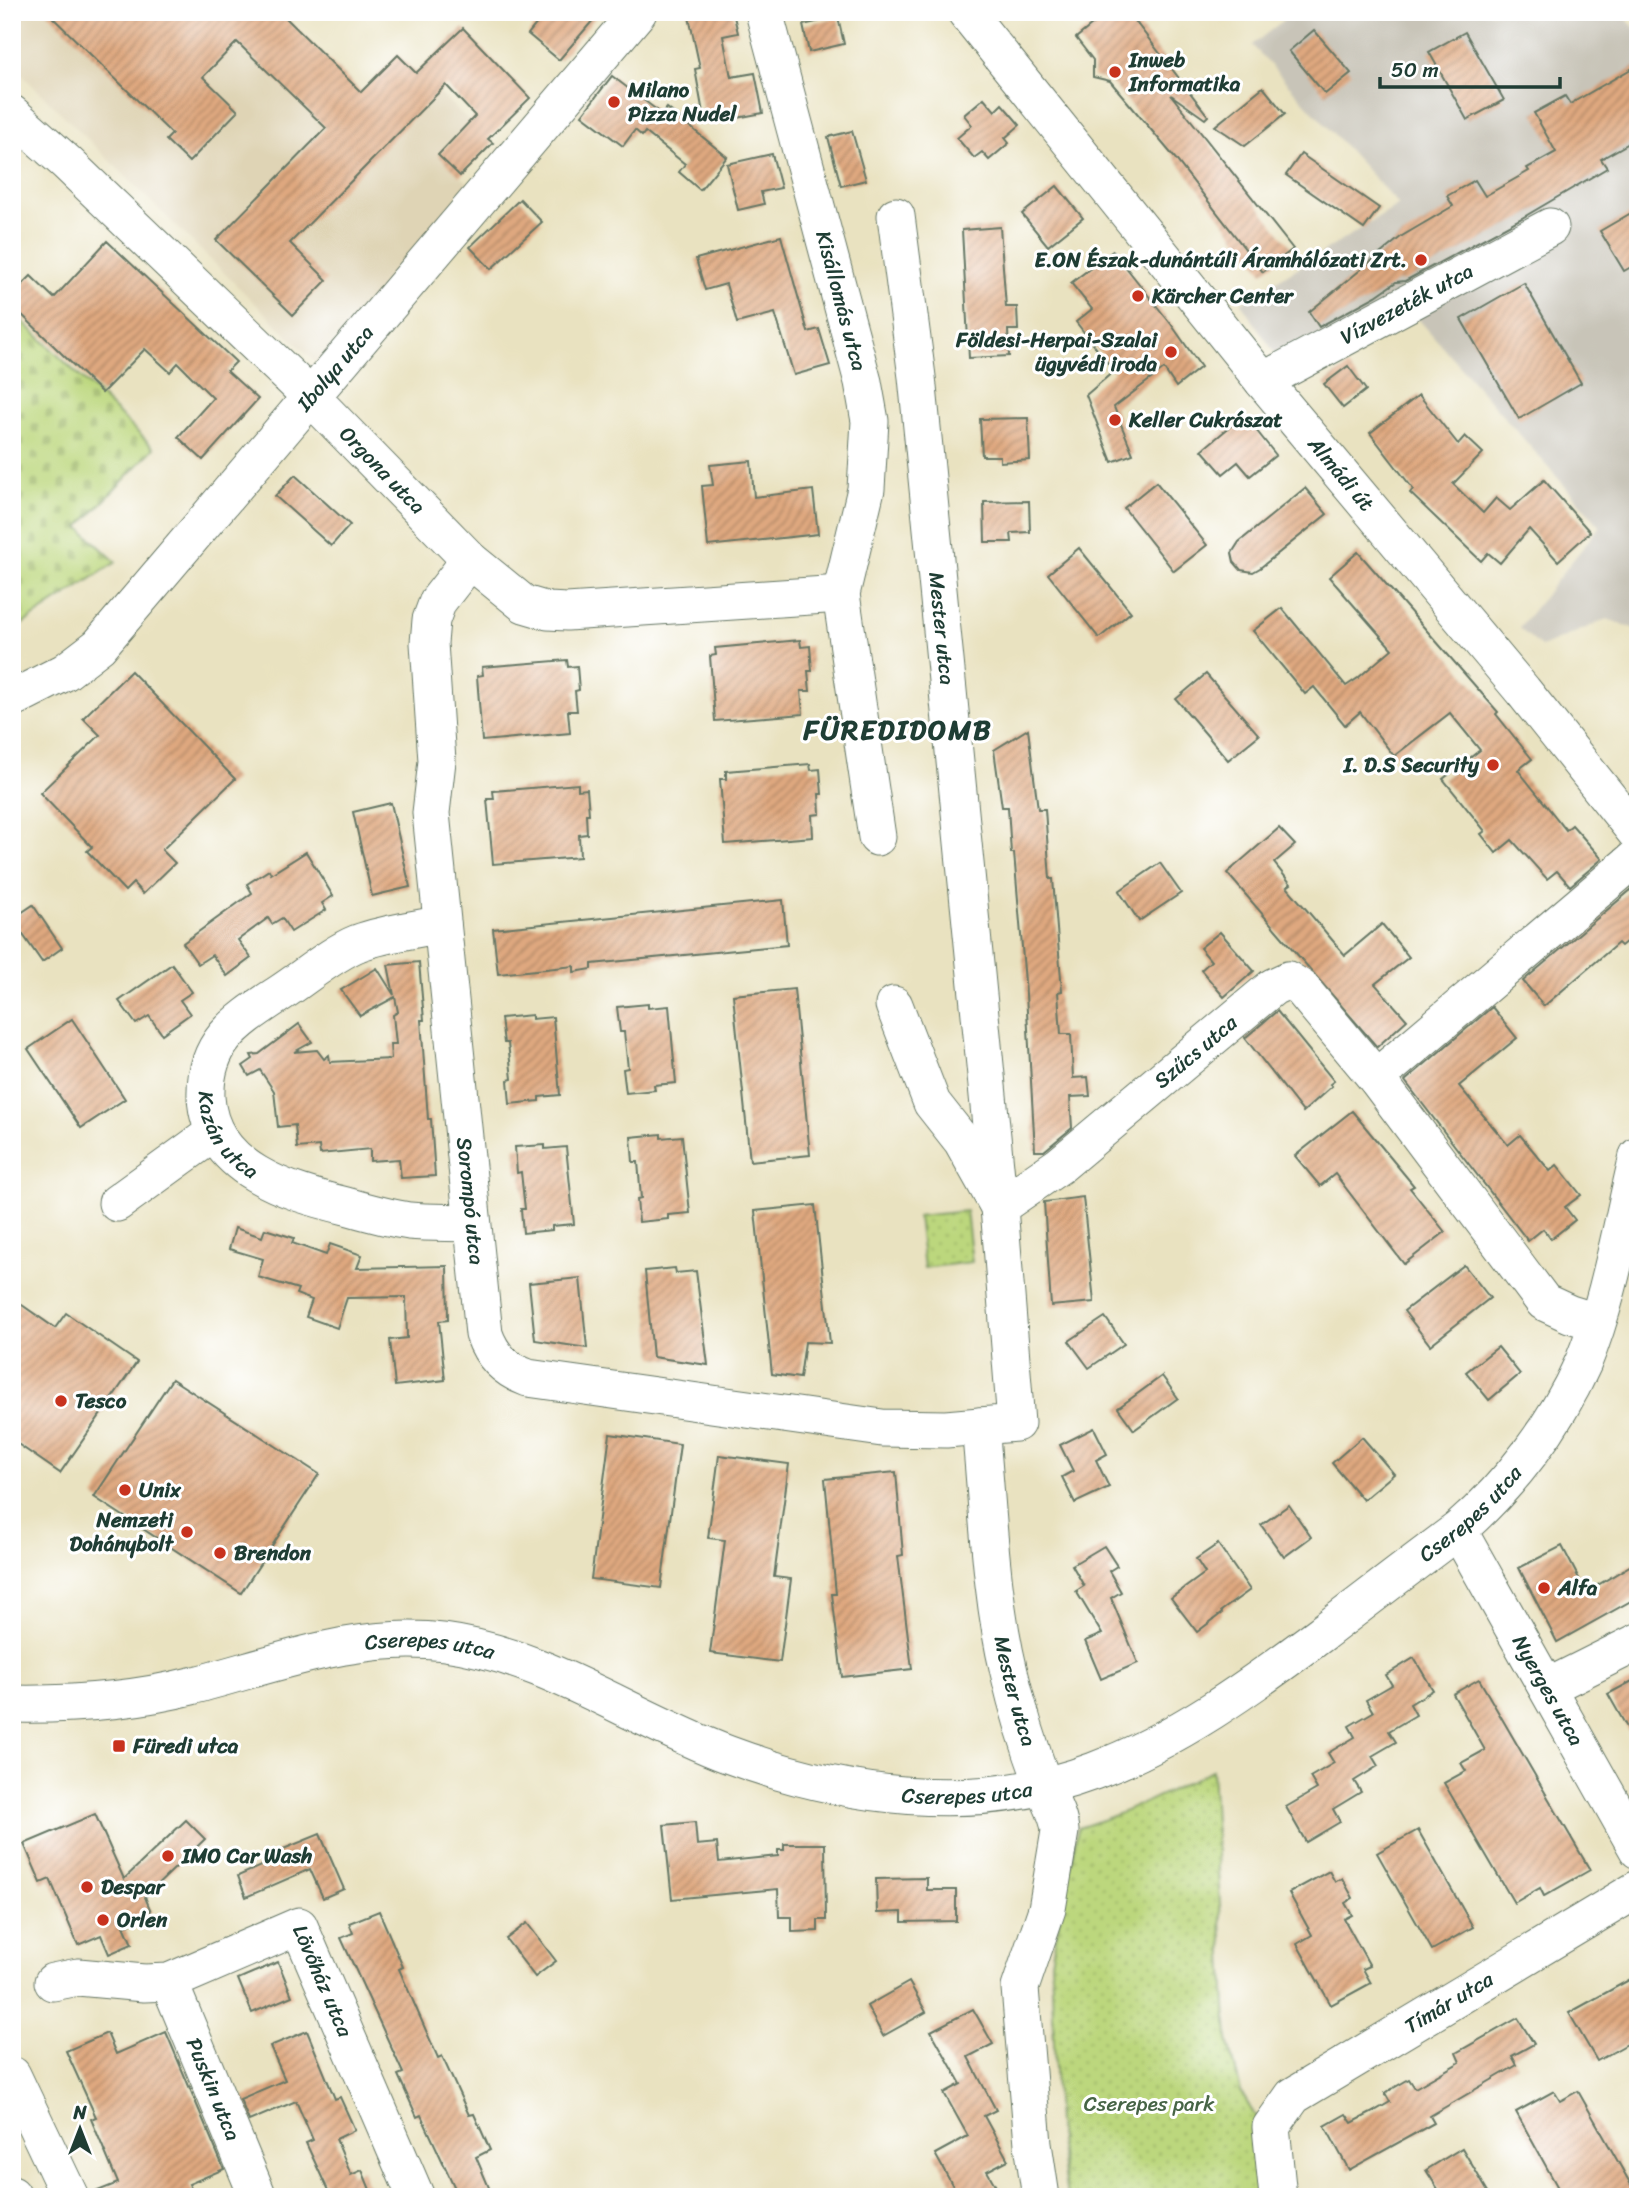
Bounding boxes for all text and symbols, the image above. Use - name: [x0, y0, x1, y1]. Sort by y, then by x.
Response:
- place label: Inweb Informatika: [1128, 41, 1241, 103]
- scale bar: [1380, 46, 1561, 90]
- text: 50 m: [1391, 51, 1439, 89]
- marker: Inweb Informatika: [1107, 64, 1123, 80]
- place label: Milano Pizza Nudel: [627, 71, 737, 133]
- marker: Milano Pizza Nudel: [606, 94, 622, 110]
- street label: Kisállomás utca: [804, 226, 878, 376]
- place label: E.ON Észak-dunántúli Áramhálózati Zrt.: [1035, 241, 1407, 279]
- street label: Vízvezeték utca: [1333, 252, 1481, 355]
- marker: E.ON Észak-dunántúli Áramhálózati Zrt.: [1413, 252, 1429, 268]
- place label: Kärcher Center: [1151, 277, 1295, 315]
- marker: Kärcher Center: [1130, 288, 1146, 304]
- street label: Ibolya utca: [286, 316, 384, 421]
- place label: Földesi-Herpai-Szalai ügyvédi iroda: [955, 321, 1158, 383]
- marker: Földesi-Herpai-Szalai ügyvédi iroda: [1163, 344, 1179, 360]
- place label: Keller Cukrászat: [1128, 401, 1283, 439]
- marker: Keller Cukrászat: [1107, 412, 1123, 428]
- street label: Orgona utca: [330, 417, 436, 524]
- street label: Almádi út: [1297, 427, 1384, 520]
- street label: Mester utca: [917, 570, 966, 687]
- district label: FÜREDIDOMB: [802, 705, 993, 754]
- place label: I. D.S Security: [1343, 746, 1480, 784]
- marker: I. D.S Security: [1485, 757, 1501, 773]
- street label: Szűcs utca: [1145, 1005, 1247, 1098]
- street label: Kazán utca: [187, 1090, 267, 1190]
- street label: Sorompó utca: [445, 1135, 496, 1267]
- place label: Tesco: [75, 1382, 127, 1420]
- marker: Tesco: [53, 1393, 69, 1409]
- street label: Cserepes utca: [1410, 1456, 1532, 1572]
- place label: Unix: [139, 1471, 182, 1509]
- marker: Unix: [117, 1482, 133, 1498]
- place label: Nemzeti Dohánybolt: [70, 1501, 175, 1563]
- marker: Nemzeti Dohánybolt: [179, 1524, 195, 1540]
- place label: Brendon: [234, 1534, 312, 1572]
- marker: Brendon: [212, 1545, 228, 1561]
- place label: Alfa: [1557, 1569, 1598, 1607]
- marker: Alfa: [1536, 1580, 1552, 1596]
- street label: Cserepes utca: [363, 1621, 500, 1671]
- street label: Nyerges utca: [1502, 1627, 1595, 1754]
- street label: Mester utca: [983, 1632, 1048, 1752]
- place label: Füredi utca: [132, 1727, 239, 1765]
- marker: Füredi utca: [111, 1738, 127, 1754]
- street label: Cserepes utca: [900, 1770, 1036, 1816]
- place label: IMO Car Wash: [181, 1837, 312, 1875]
- marker: IMO Car Wash: [160, 1848, 176, 1864]
- place label: Despar: [101, 1868, 166, 1906]
- marker: Despar: [79, 1879, 95, 1895]
- place label: Orlen: [117, 1901, 168, 1939]
- marker: Orlen: [95, 1912, 111, 1928]
- street label: Lövőház utca: [282, 1918, 364, 2043]
- street label: Tímár utca: [1397, 1961, 1501, 2044]
- street label: Puskin utca: [175, 2032, 252, 2147]
- park label: Cserepes park: [1084, 2085, 1215, 2123]
- north arrow: [46, 2094, 116, 2164]
- text: N: [72, 2096, 87, 2129]

